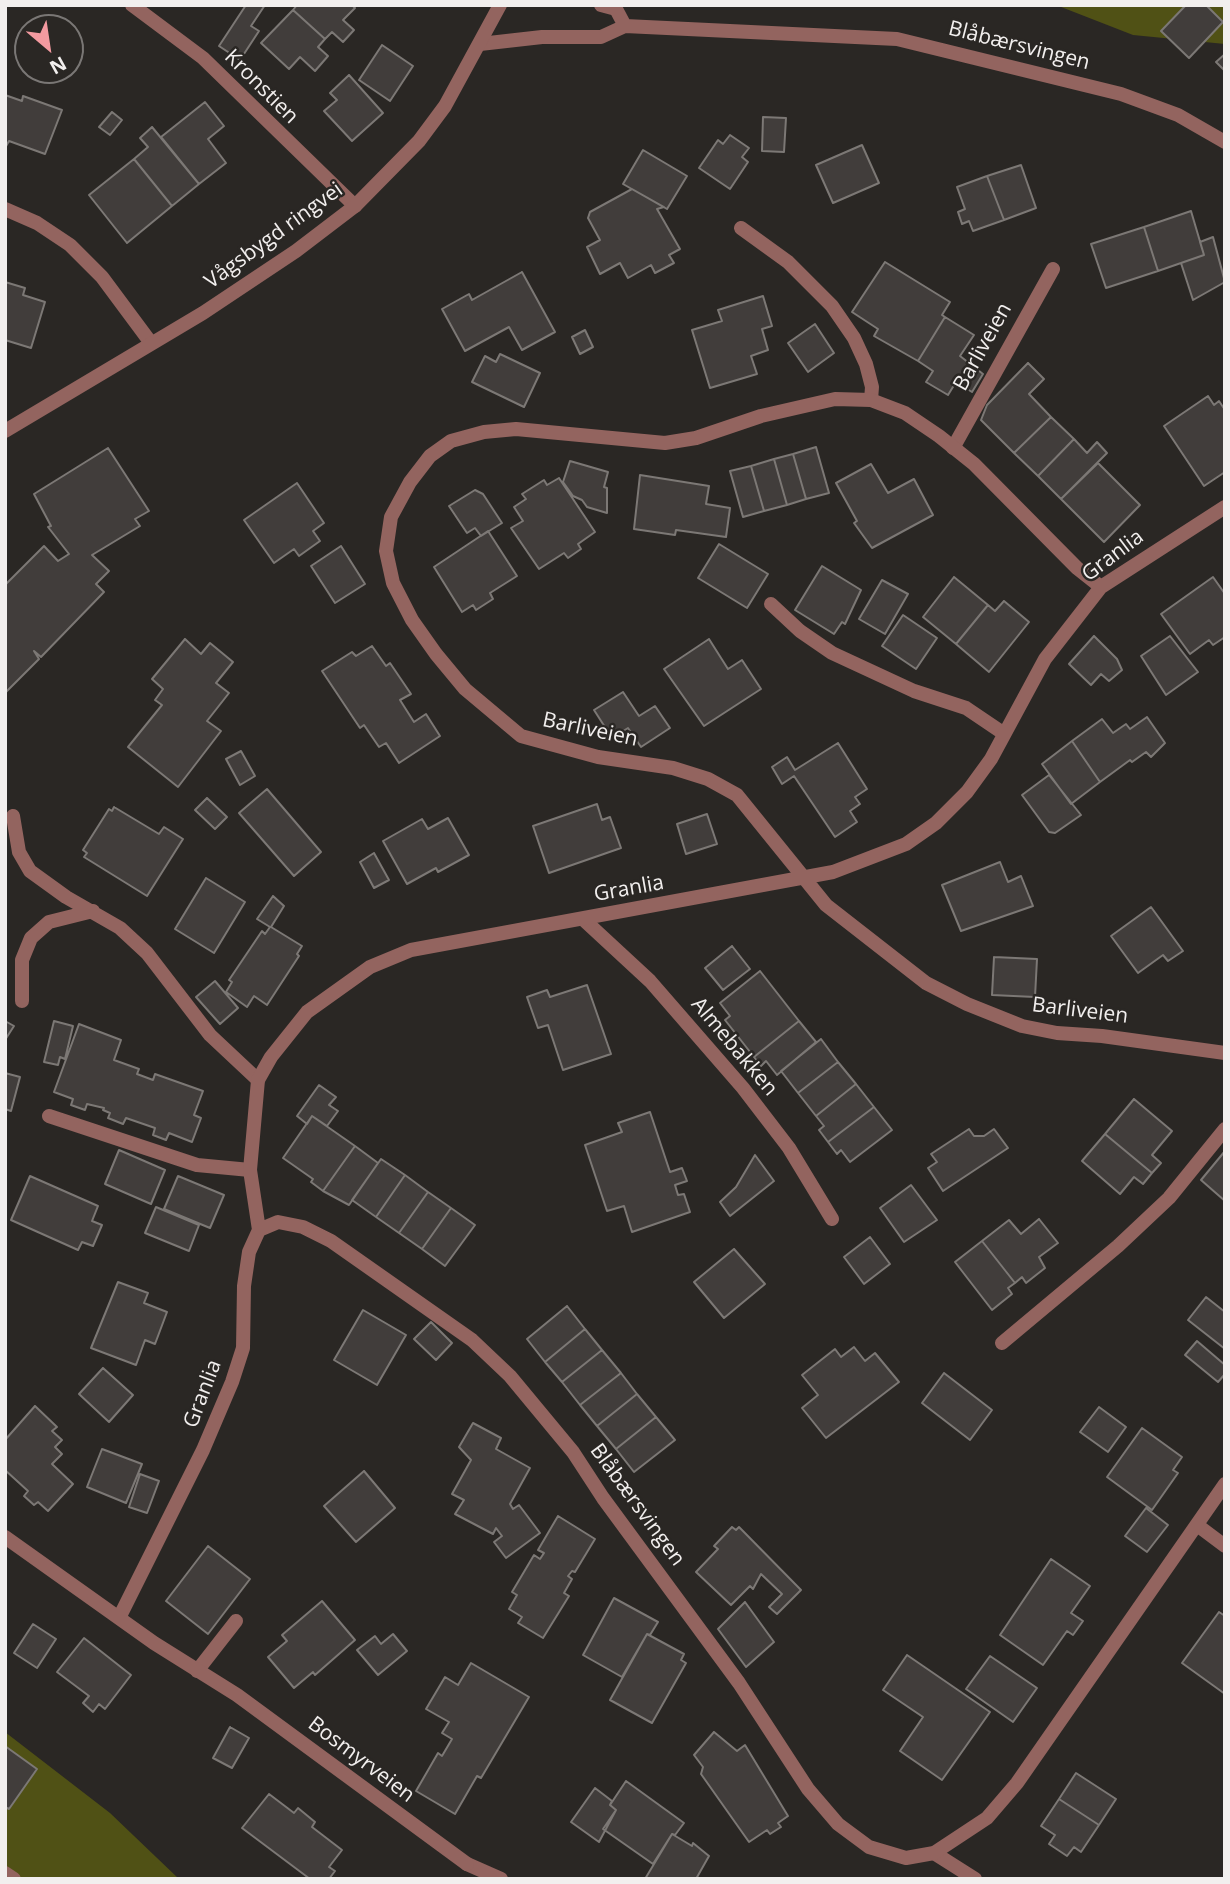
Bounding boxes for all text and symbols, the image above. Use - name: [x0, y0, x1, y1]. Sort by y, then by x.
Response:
- north arrow: [14, 14, 84, 84]
- street label: Blåbærsvingen: [946, 16, 1092, 76]
- street label: Kronstien: [219, 45, 303, 129]
- text: N: [45, 50, 71, 81]
- street label: Vågsbygd ringvei: [200, 177, 348, 295]
- street label: Barliveien: [949, 299, 1017, 395]
- street label: Granlia: [1077, 525, 1149, 587]
- street label: Barliveien: [540, 708, 640, 752]
- street label: Granlia: [592, 870, 666, 908]
- street label: Almebakken: [685, 993, 783, 1101]
- street label: Barliveien: [1030, 993, 1130, 1029]
- street label: Granlia: [179, 1356, 227, 1432]
- street label: Blåbærsvingen: [584, 1439, 690, 1571]
- street label: Bosmyrveien: [303, 1712, 419, 1808]

